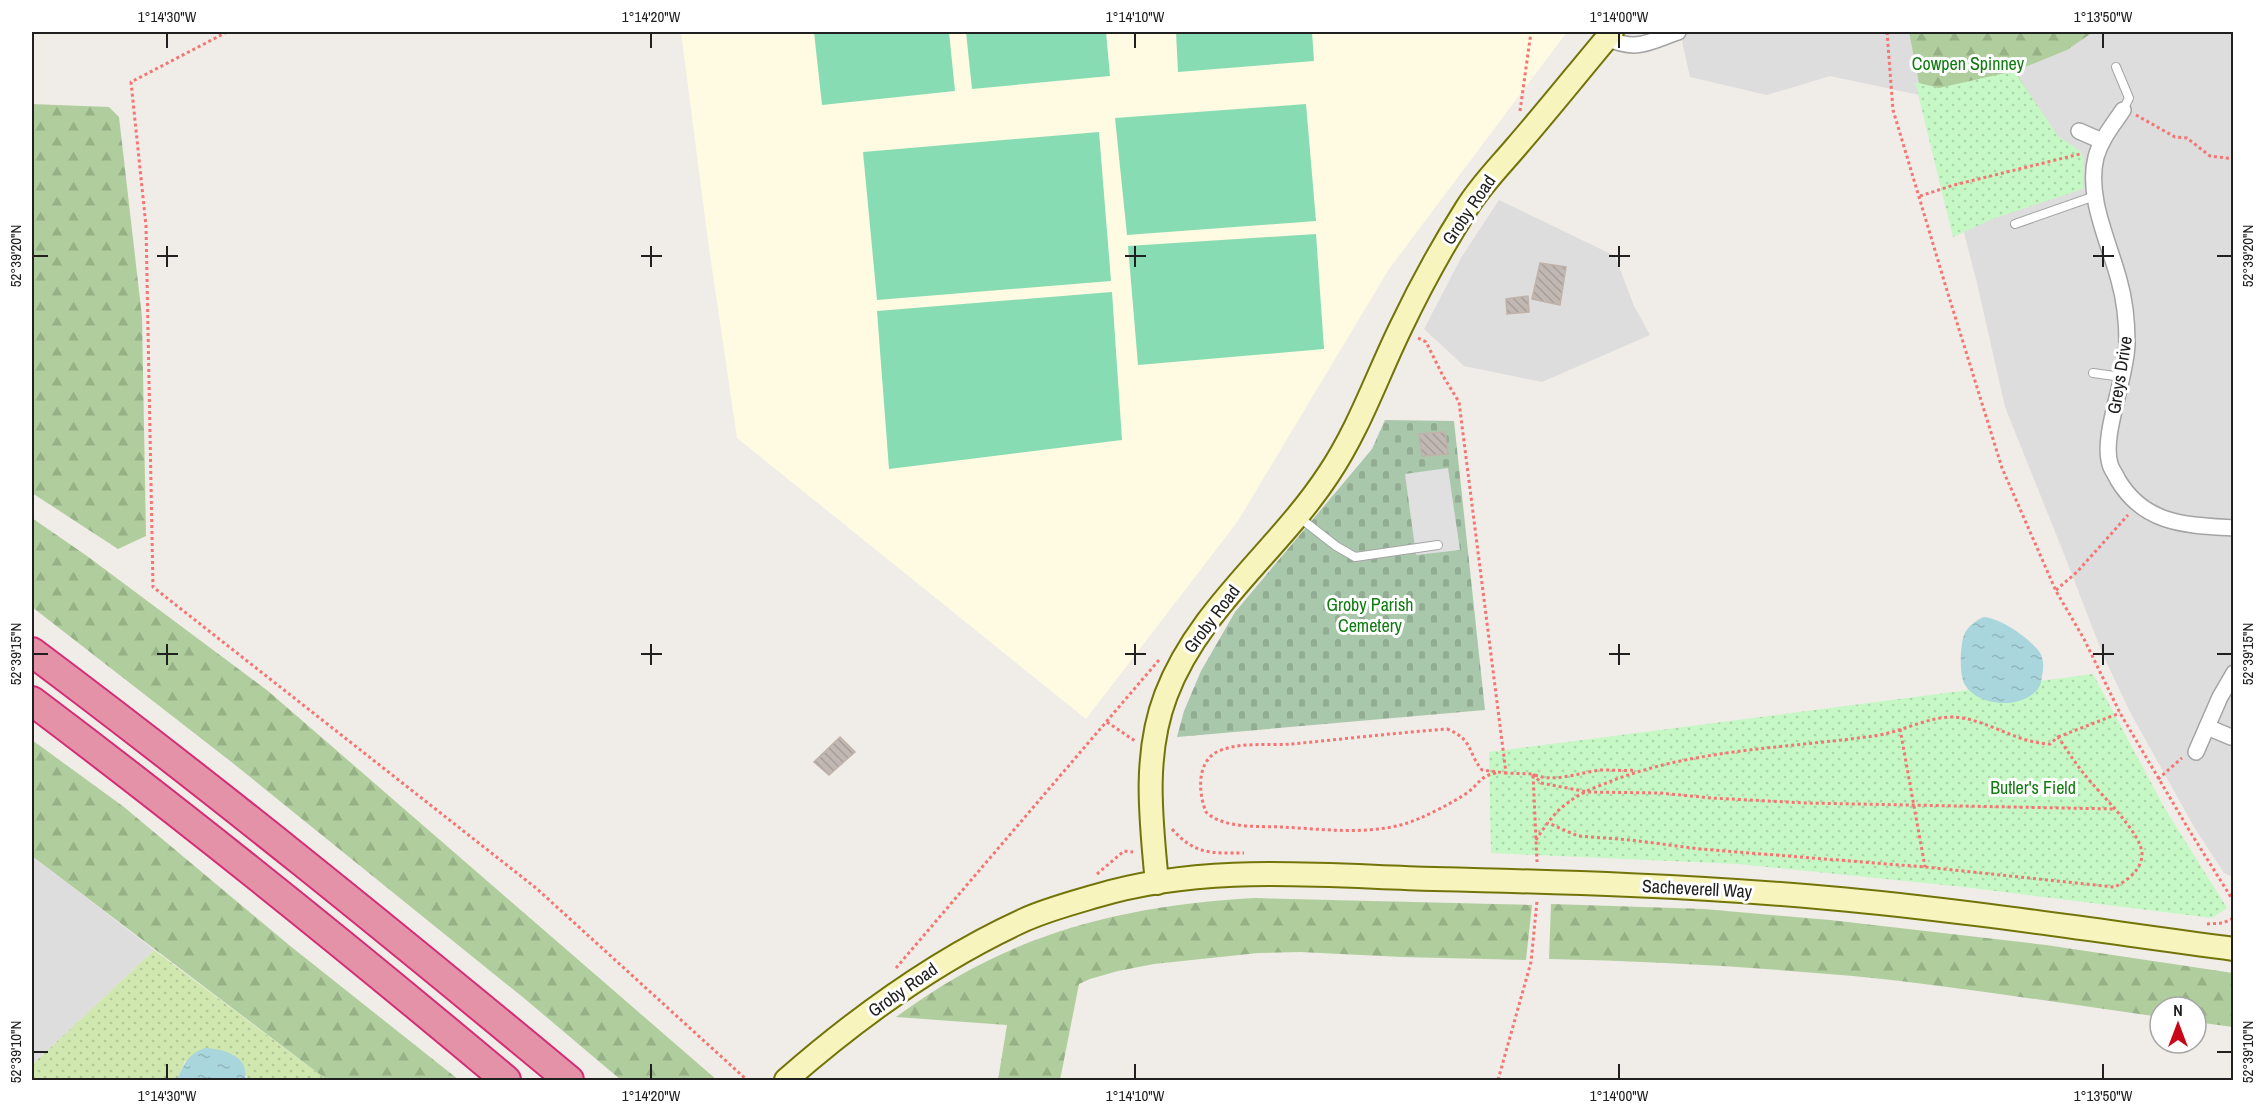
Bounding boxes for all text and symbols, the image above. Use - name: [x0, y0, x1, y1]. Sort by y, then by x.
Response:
- text: 1°14'30"W: [138, 6, 197, 27]
- text: 1°14'20"W: [622, 6, 681, 27]
- text: 1°14'10"W: [1106, 6, 1165, 27]
- text: 1°14'00"W: [1590, 6, 1649, 27]
- text: 1°13'50"W: [2074, 6, 2133, 27]
- park label: Cowpen Spinney: [1912, 51, 2025, 76]
- street label: Groby Road: [1436, 170, 1501, 250]
- text: 52°39'20"N: [5, 225, 26, 287]
- text: 52°39'20"N: [2237, 225, 2258, 287]
- street label: Greys Drive: [2101, 334, 2138, 416]
- street label: Groby Road: [1178, 579, 1246, 658]
- park label: Groby Parish Cemetery: [1327, 592, 1413, 638]
- text: 52°39'15"N: [5, 623, 26, 685]
- text: 52°39'15"N: [2237, 623, 2258, 685]
- park label: Butler's Field: [1990, 775, 2076, 800]
- street label: Sacheverell Way: [1641, 873, 1753, 904]
- street label: Groby Road: [863, 957, 942, 1023]
- north arrow: [2148, 995, 2208, 1055]
- text: N: [2173, 999, 2183, 1021]
- text: 52°39'10"N: [5, 1021, 26, 1083]
- text: 52°39'10"N: [2237, 1021, 2258, 1083]
- text: 1°14'30"W: [138, 1085, 197, 1106]
- text: 1°14'20"W: [622, 1085, 681, 1106]
- text: 1°14'10"W: [1106, 1085, 1165, 1106]
- text: 1°14'00"W: [1590, 1085, 1649, 1106]
- text: 1°13'50"W: [2074, 1085, 2133, 1106]

